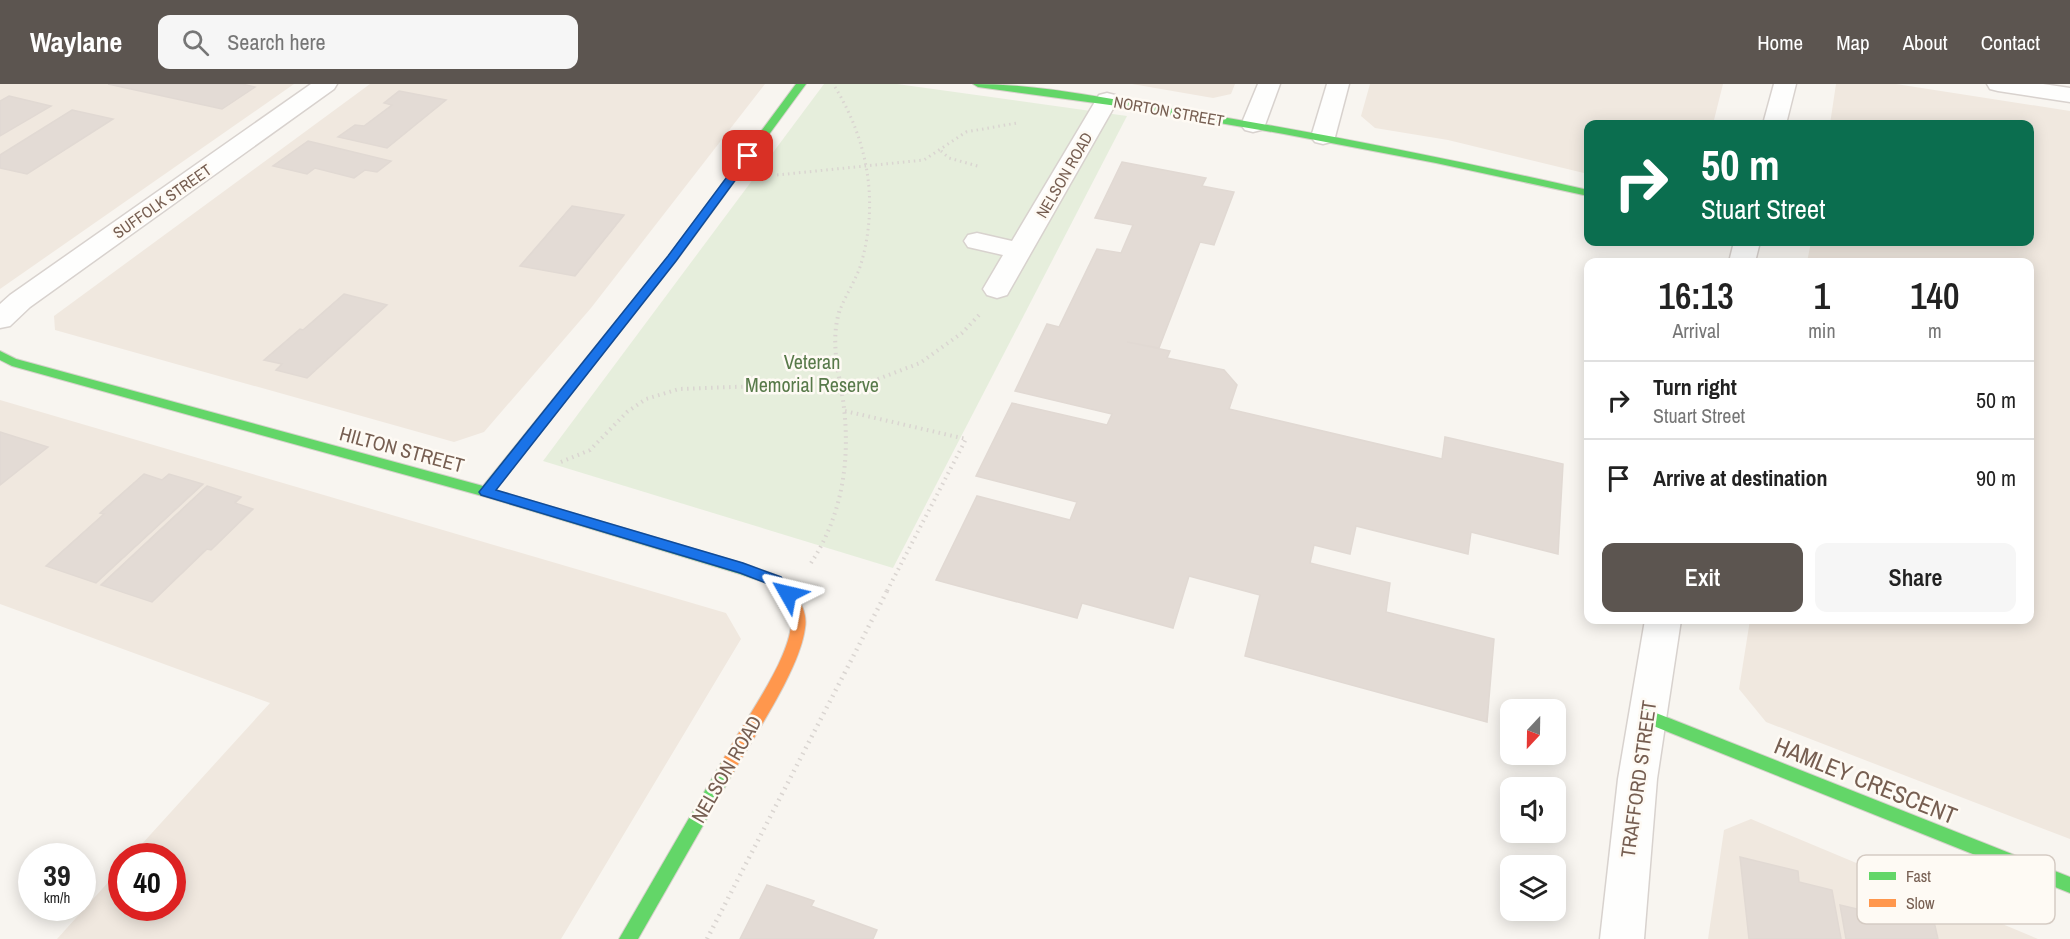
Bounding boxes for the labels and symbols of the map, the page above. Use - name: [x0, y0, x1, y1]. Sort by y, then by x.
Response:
- street label: NORTON STREET: [1112, 90, 1226, 132]
- street label: NELSON ROAD: [1031, 128, 1097, 222]
- pin: [722, 130, 773, 181]
- street label: SUFFOLK STREET: [108, 159, 216, 243]
- park label: Veteran Memorial Reserve: [745, 348, 879, 398]
- street label: HILTON STREET: [337, 419, 467, 479]
- position arrow: [756, 562, 820, 626]
- north arrow: [1500, 699, 1566, 765]
- street label: TRAFFORD STREET: [1614, 699, 1662, 859]
- street label: NELSON ROAD: [684, 711, 768, 827]
- street label: HAMLEY CRESCENT: [1770, 729, 1962, 831]
- speed limit sign: 40: [108, 843, 186, 921]
- legend: [1857, 855, 2055, 924]
- text: Fast: [1906, 865, 1931, 887]
- text: Slow: [1906, 892, 1935, 914]

